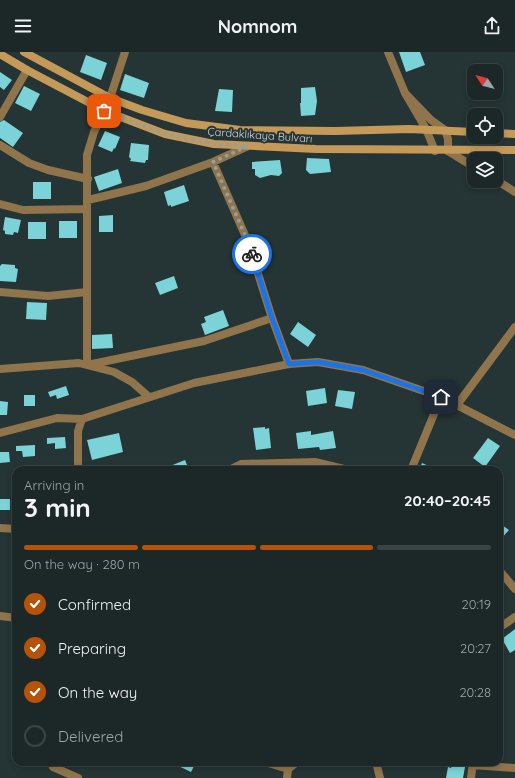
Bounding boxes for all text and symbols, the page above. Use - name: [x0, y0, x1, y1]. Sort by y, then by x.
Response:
- icon: menu: [12, 15, 34, 37]
- text: Nomnom: [218, 15, 297, 38]
- icon: share: [481, 15, 503, 37]
- north arrow: [467, 64, 503, 100]
- map controls: [467, 64, 503, 188]
- pin: [87, 94, 121, 128]
- icon: bag: [93, 100, 115, 122]
- button: locate: [467, 108, 503, 144]
- street label: Çardaklıkaya Bulvarı: [207, 124, 313, 146]
- button: layers: [467, 152, 503, 188]
- courier: [232, 234, 272, 274]
- icon: bike: [241, 243, 263, 265]
- pin: [424, 380, 458, 414]
- icon: home: [430, 386, 452, 408]
- text: Arriving in: [24, 477, 84, 493]
- text: 3 min: [24, 491, 91, 524]
- text: 20:40–20:45: [404, 491, 491, 510]
- text: On the way · 280 m: [24, 556, 140, 572]
- icon: check: [24, 593, 46, 615]
- text: Confirmed: [58, 595, 131, 614]
- text: 20:19: [462, 596, 491, 612]
- icon: check: [24, 637, 46, 659]
- text: Preparing: [58, 639, 126, 658]
- text: 20:27: [460, 640, 491, 656]
- icon: check: [24, 681, 46, 703]
- text: On the way: [58, 683, 137, 702]
- text: 20:28: [459, 684, 491, 700]
- text: Delivered: [58, 727, 123, 746]

